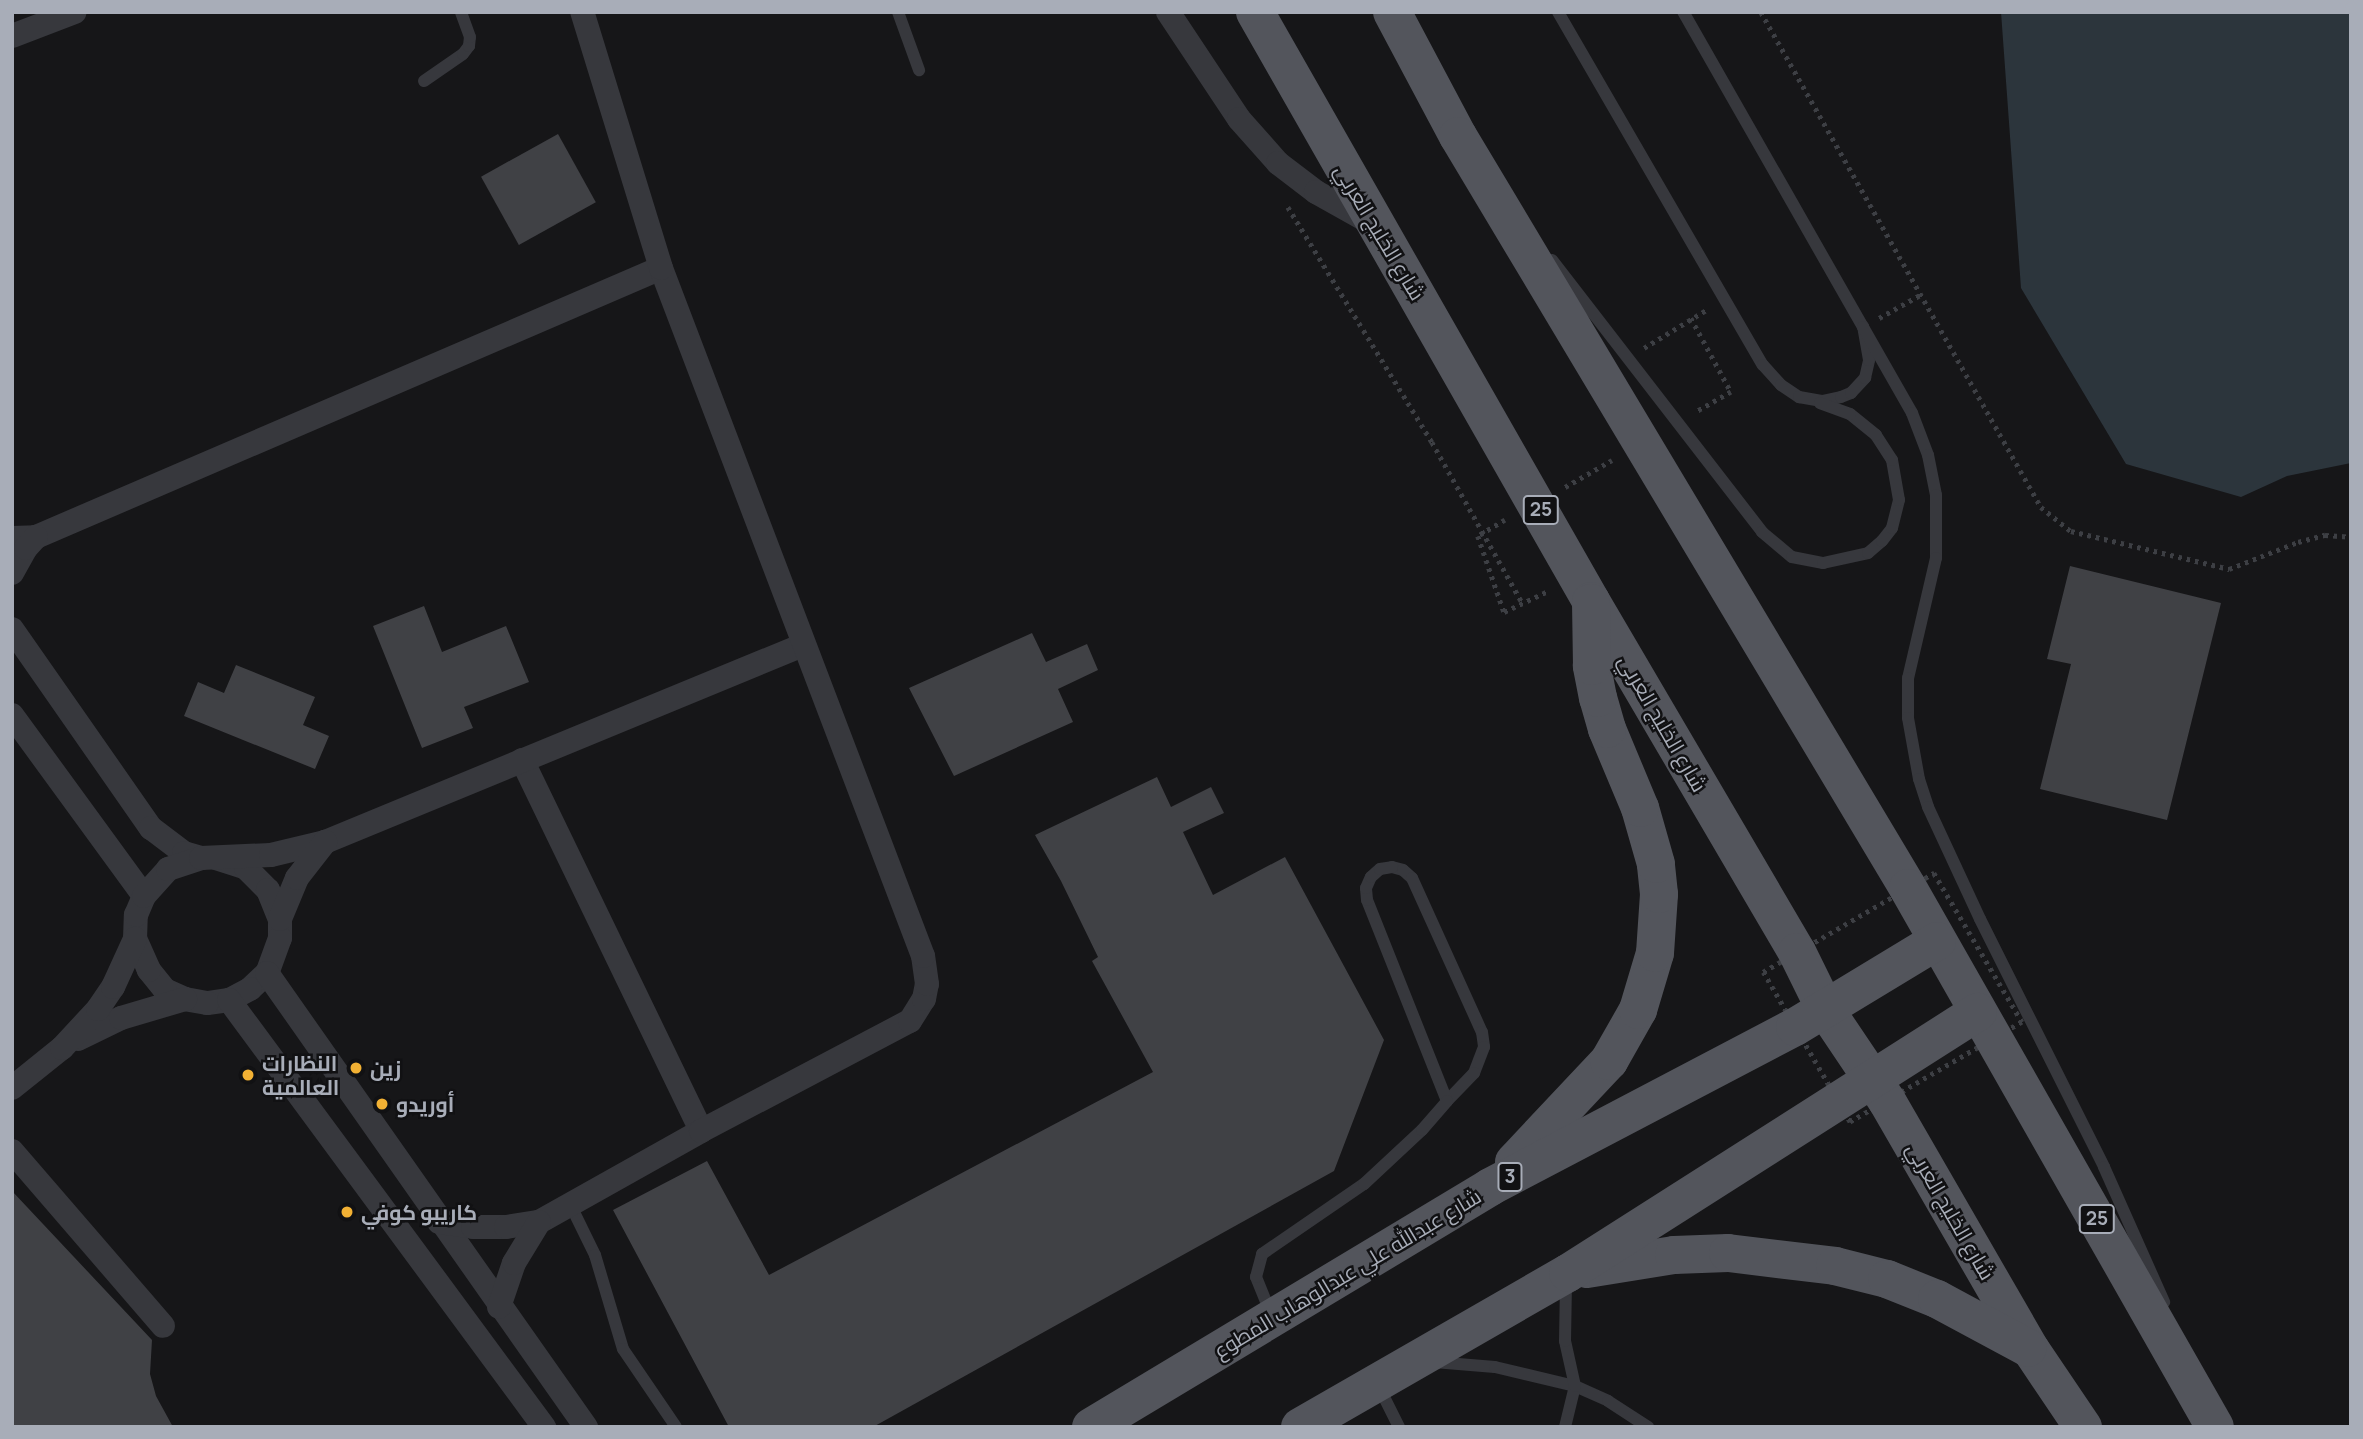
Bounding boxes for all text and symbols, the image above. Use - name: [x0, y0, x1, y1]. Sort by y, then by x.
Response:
- street label: شارع الخليج العربي: [1329, 159, 1431, 305]
- road number: 25: [1522, 495, 1560, 526]
- street label: شارع الخليج العربي: [1614, 650, 1712, 796]
- place label: النظارات العالمية: [262, 1050, 339, 1100]
- place label: زين: [370, 1055, 401, 1081]
- marker: زين: [348, 1060, 364, 1076]
- marker: النظارات العالمية: [240, 1067, 256, 1083]
- place label: أوريدو: [396, 1091, 454, 1117]
- marker: أوريدو: [374, 1096, 390, 1112]
- street label: شارع الخليج العربي: [1902, 1138, 2000, 1284]
- road number: 3: [1496, 1162, 1524, 1192]
- street label: شارع عبدالله علي عبدالوهاب المطوع: [1209, 1183, 1485, 1363]
- place label: كاريبو كوفي: [361, 1199, 477, 1225]
- marker: كاريبو كوفي: [339, 1204, 355, 1220]
- road number: 25: [2078, 1204, 2116, 1234]

